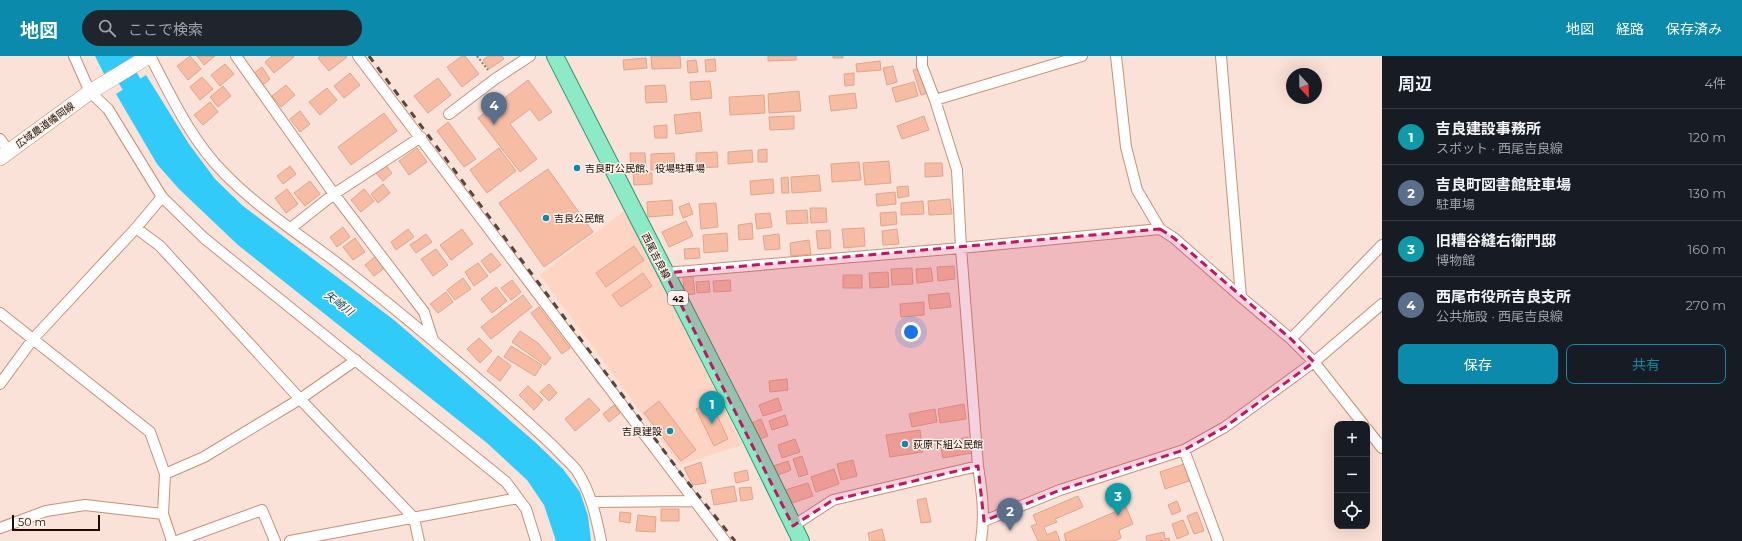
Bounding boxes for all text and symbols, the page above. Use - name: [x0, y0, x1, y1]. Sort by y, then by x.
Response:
- search box: [82, 10, 362, 46]
- icon: search: [96, 17, 118, 39]
- text: 地図: [20, 19, 58, 42]
- text: ここで検索: [128, 20, 203, 39]
- text: 地図: [1566, 20, 1594, 38]
- text: 経路: [1616, 20, 1644, 38]
- text: 保存済み: [1666, 20, 1722, 38]
- north arrow: [1286, 68, 1322, 104]
- text: 周辺: [1398, 74, 1432, 94]
- text: 4件: [1704, 75, 1726, 91]
- pin: 4: [481, 92, 507, 125]
- street label: 広域農道幡岡線: [13, 99, 77, 151]
- text: 吉良建設事務所: [1436, 119, 1541, 138]
- text: 1: [1408, 129, 1414, 145]
- text: 120 m: [1688, 129, 1726, 145]
- text: スポット · 西尾吉良線: [1436, 140, 1563, 156]
- place label: 吉良町公民館、役場駐車場: [585, 162, 705, 175]
- marker: 吉良町公民館、役場駐車場: [572, 163, 582, 173]
- text: 吉良町図書館駐車場: [1436, 175, 1571, 194]
- text: 2: [1407, 185, 1415, 201]
- text: 130 m: [1688, 185, 1726, 201]
- text: 駐車場: [1436, 196, 1475, 212]
- place label: 吉良公民館: [554, 212, 604, 225]
- marker: 吉良公民館: [541, 213, 551, 223]
- street label: 西尾吉良線: [639, 231, 673, 281]
- text: 旧糟谷縫右衛門邸: [1436, 231, 1556, 250]
- text: 3: [1407, 241, 1415, 257]
- text: 160 m: [1688, 241, 1726, 257]
- text: 博物館: [1436, 252, 1475, 268]
- water label: 矢崎川: [322, 287, 357, 319]
- text: 西尾市役所吉良支所: [1436, 287, 1571, 306]
- road number: 42: [668, 291, 688, 305]
- text: 4: [1407, 297, 1415, 313]
- text: 270 m: [1685, 297, 1726, 313]
- text: 公共施設 · 西尾吉良線: [1436, 308, 1563, 324]
- your location: [901, 322, 921, 342]
- button: 保存: [1398, 344, 1558, 384]
- button: 共有: [1566, 344, 1726, 384]
- pin: 1: [699, 391, 725, 424]
- map controls: [1334, 421, 1370, 529]
- button: +: [1334, 421, 1370, 457]
- place label: 吉良建設: [622, 425, 662, 438]
- marker: 吉良建設: [665, 426, 675, 436]
- place label: 荻原下組公民館: [913, 438, 983, 451]
- marker: 荻原下組公民館: [900, 439, 910, 449]
- button: −: [1334, 457, 1370, 493]
- pin: 3: [1105, 483, 1131, 516]
- button: locate: [1334, 493, 1370, 529]
- pin: 2: [997, 498, 1023, 531]
- scale bar: [12, 513, 100, 532]
- text: 50 m: [18, 515, 46, 529]

